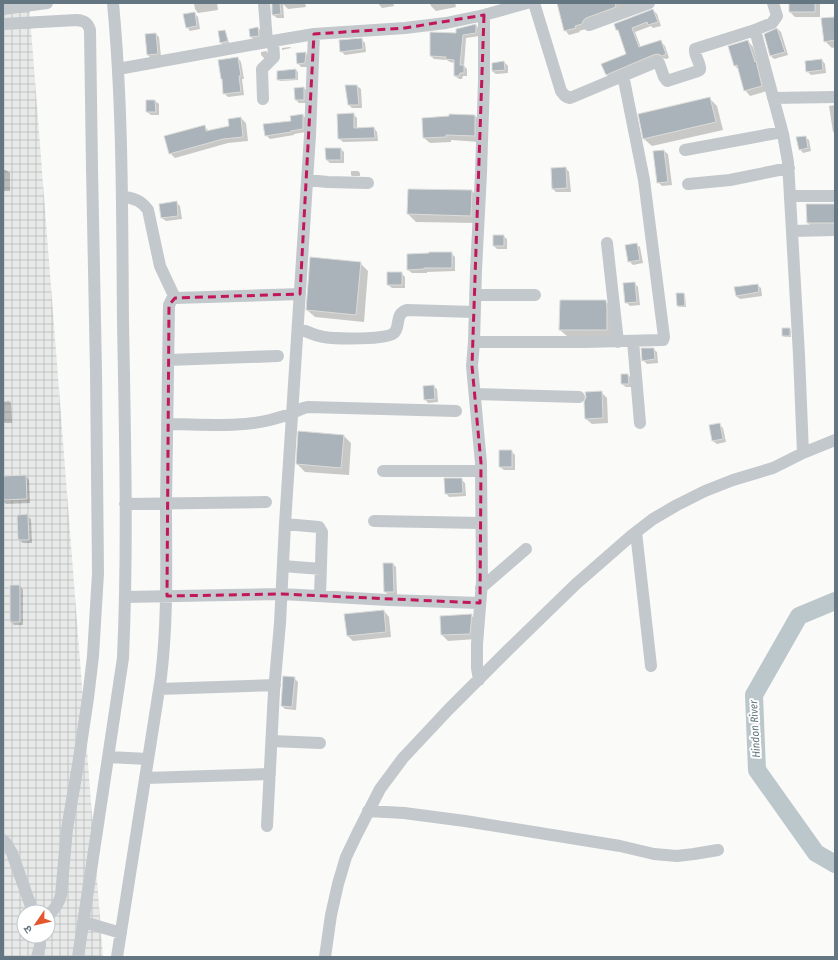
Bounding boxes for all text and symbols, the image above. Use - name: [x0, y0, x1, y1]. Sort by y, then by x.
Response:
- water label: Hindon River: [747, 699, 763, 758]
- north arrow: [16, 904, 56, 944]
- text: उ: [21, 923, 35, 936]

